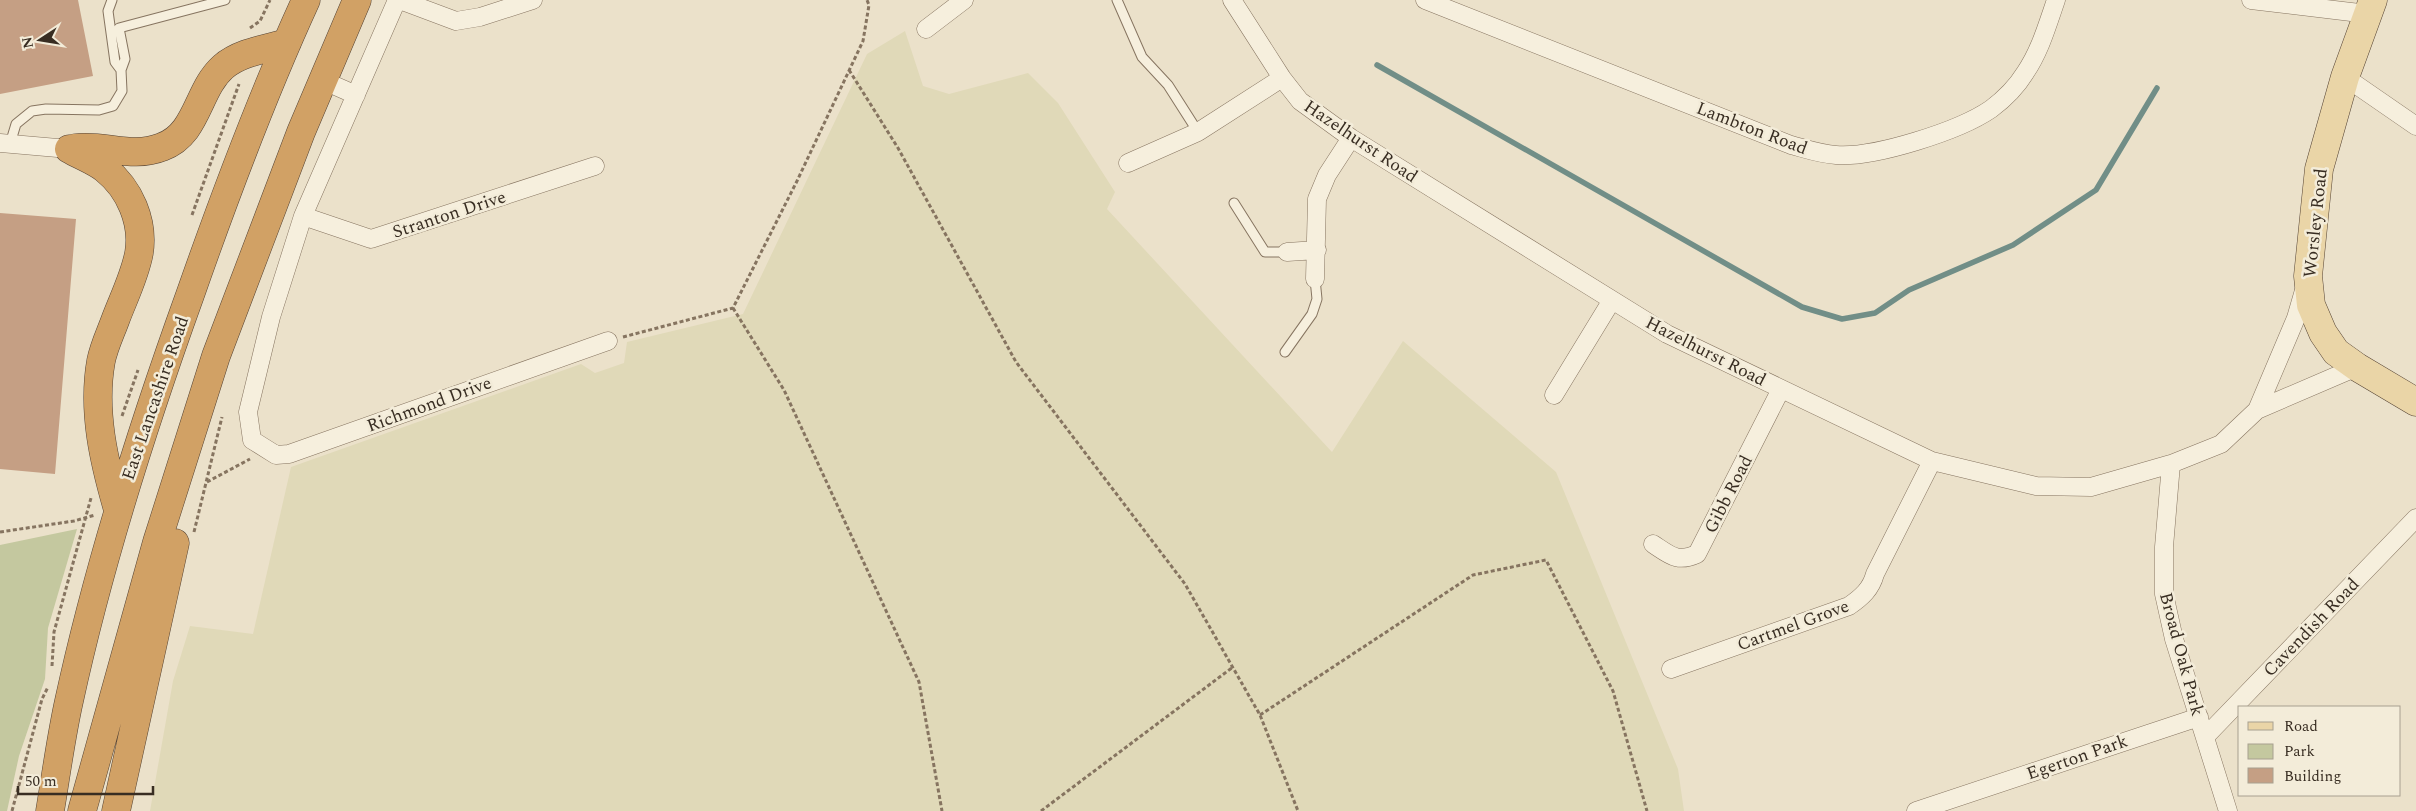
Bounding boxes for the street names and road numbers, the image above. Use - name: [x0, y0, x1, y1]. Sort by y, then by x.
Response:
- street label: Hazelhurst Road: [1298, 93, 1423, 190]
- street label: Lambton Road: [1692, 95, 1811, 162]
- street label: Worsley Road: [2296, 167, 2335, 279]
- street label: Stranton Drive: [389, 183, 509, 246]
- street label: Hazelhurst Road: [1641, 309, 1771, 394]
- street label: East Lancashire Road: [115, 313, 196, 484]
- street label: Richmond Drive: [363, 369, 495, 440]
- street label: Gibb Road: [1697, 450, 1760, 538]
- street label: Cavendish Road: [2257, 572, 2366, 683]
- street label: Broad Oak Park: [2152, 589, 2211, 719]
- street label: Cartmel Grove: [1733, 593, 1853, 658]
- street label: Egerton Park: [2023, 728, 2131, 787]

